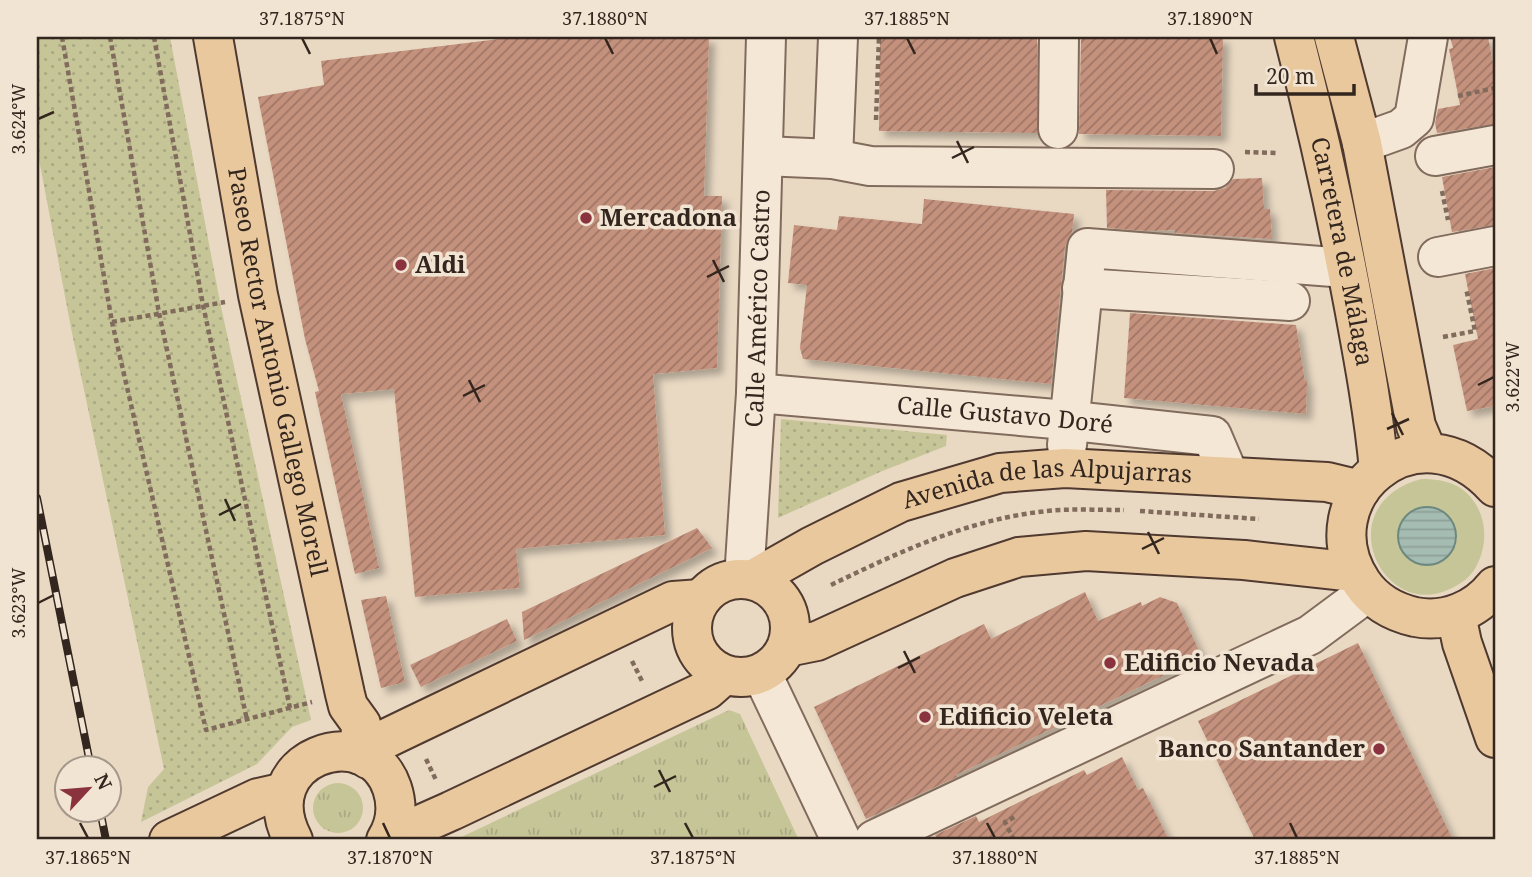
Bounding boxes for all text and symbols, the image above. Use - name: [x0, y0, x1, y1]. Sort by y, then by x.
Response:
- text: 37.1875°N: [259, 6, 345, 30]
- text: 37.1880°N: [562, 6, 648, 30]
- text: 37.1885°N: [864, 6, 950, 30]
- text: 37.1890°N: [1167, 6, 1253, 30]
- scale bar: [1256, 52, 1354, 96]
- text: 20 m: [1266, 62, 1315, 90]
- text: 3.624°W: [6, 83, 30, 154]
- street label: Carretera de Málaga: [1304, 134, 1382, 368]
- street label: Paseo Rector Antonio Gallego Morell: [221, 164, 337, 580]
- street label: Calle Américo Castro: [736, 189, 777, 428]
- place label: Mercadona: [600, 200, 737, 233]
- marker: Mercadona: [578, 210, 594, 226]
- place label: Aldi: [415, 247, 466, 280]
- marker: Aldi: [393, 257, 409, 273]
- text: 3.622°W: [1500, 341, 1524, 412]
- street label: Calle Gustavo Doré: [896, 387, 1115, 440]
- street label: Avenida de las Alpujarras: [898, 450, 1193, 516]
- text: 3.623°W: [6, 567, 30, 638]
- place label: Edificio Nevada: [1124, 645, 1315, 678]
- marker: Edificio Nevada: [1102, 655, 1118, 671]
- place label: Edificio Veleta: [939, 699, 1113, 732]
- marker: Edificio Veleta: [917, 709, 933, 725]
- place label: Banco Santander: [1159, 731, 1365, 764]
- marker: Banco Santander: [1371, 741, 1387, 757]
- north arrow: [52, 754, 122, 824]
- text: N: [88, 769, 118, 794]
- text: 37.1865°N: [45, 845, 131, 869]
- text: 37.1870°N: [347, 845, 433, 869]
- text: 37.1875°N: [650, 845, 736, 869]
- text: 37.1880°N: [952, 845, 1038, 869]
- text: 37.1885°N: [1254, 845, 1340, 869]

